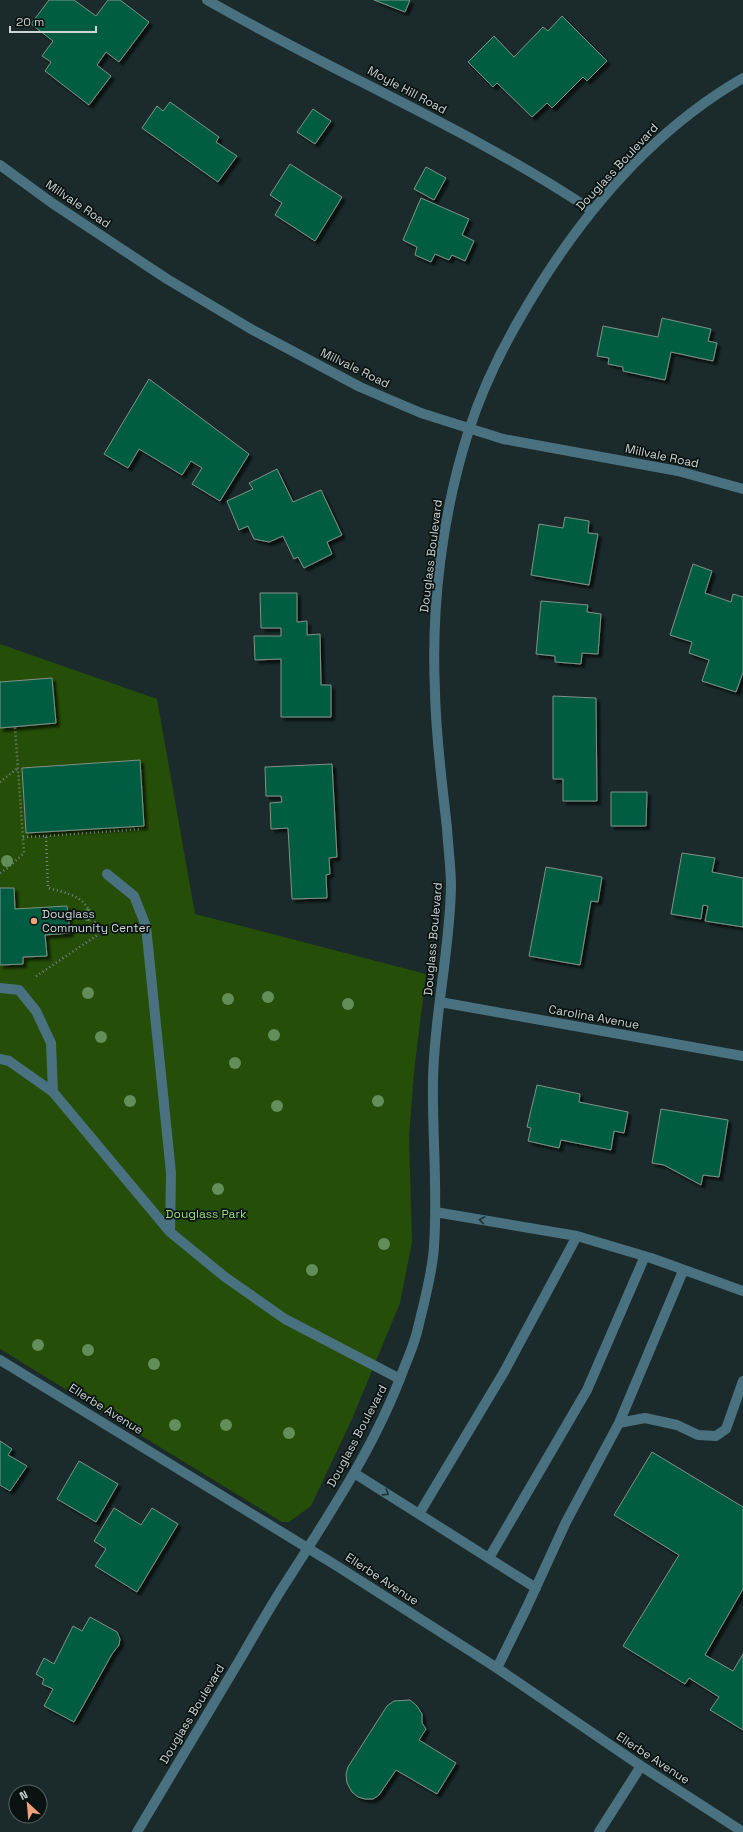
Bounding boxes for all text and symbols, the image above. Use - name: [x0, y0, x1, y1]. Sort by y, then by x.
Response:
- scale bar: [10, 8, 96, 34]
- text: 20 m: [16, 14, 44, 30]
- street label: Moyle Hill Road: [365, 62, 449, 118]
- street label: Douglass Boulevard: [572, 120, 662, 214]
- street label: Millvale Road: [42, 176, 114, 232]
- street label: Millvale Road: [318, 344, 392, 392]
- street label: Millvale Road: [624, 440, 700, 472]
- street label: Douglass Boulevard: [416, 499, 446, 613]
- street label: Douglass Boulevard: [420, 882, 446, 996]
- place label: Douglass Community Center: [42, 906, 151, 936]
- marker: Douglass Community Center: [29, 916, 39, 926]
- street label: Carolina Avenue: [547, 1001, 641, 1033]
- park label: Douglass Park: [166, 1206, 247, 1222]
- one-way arrow: [479, 1216, 486, 1225]
- street label: Ellerbe Avenue: [66, 1380, 146, 1438]
- street label: Douglass Boulevard: [323, 1382, 391, 1490]
- one-way arrow: [382, 1489, 389, 1496]
- street label: Ellerbe Avenue: [342, 1549, 422, 1609]
- street label: Douglass Boulevard: [156, 1661, 228, 1767]
- street label: Ellerbe Avenue: [613, 1728, 693, 1788]
- north arrow: [8, 1784, 48, 1824]
- text: N: [17, 1787, 30, 1803]

